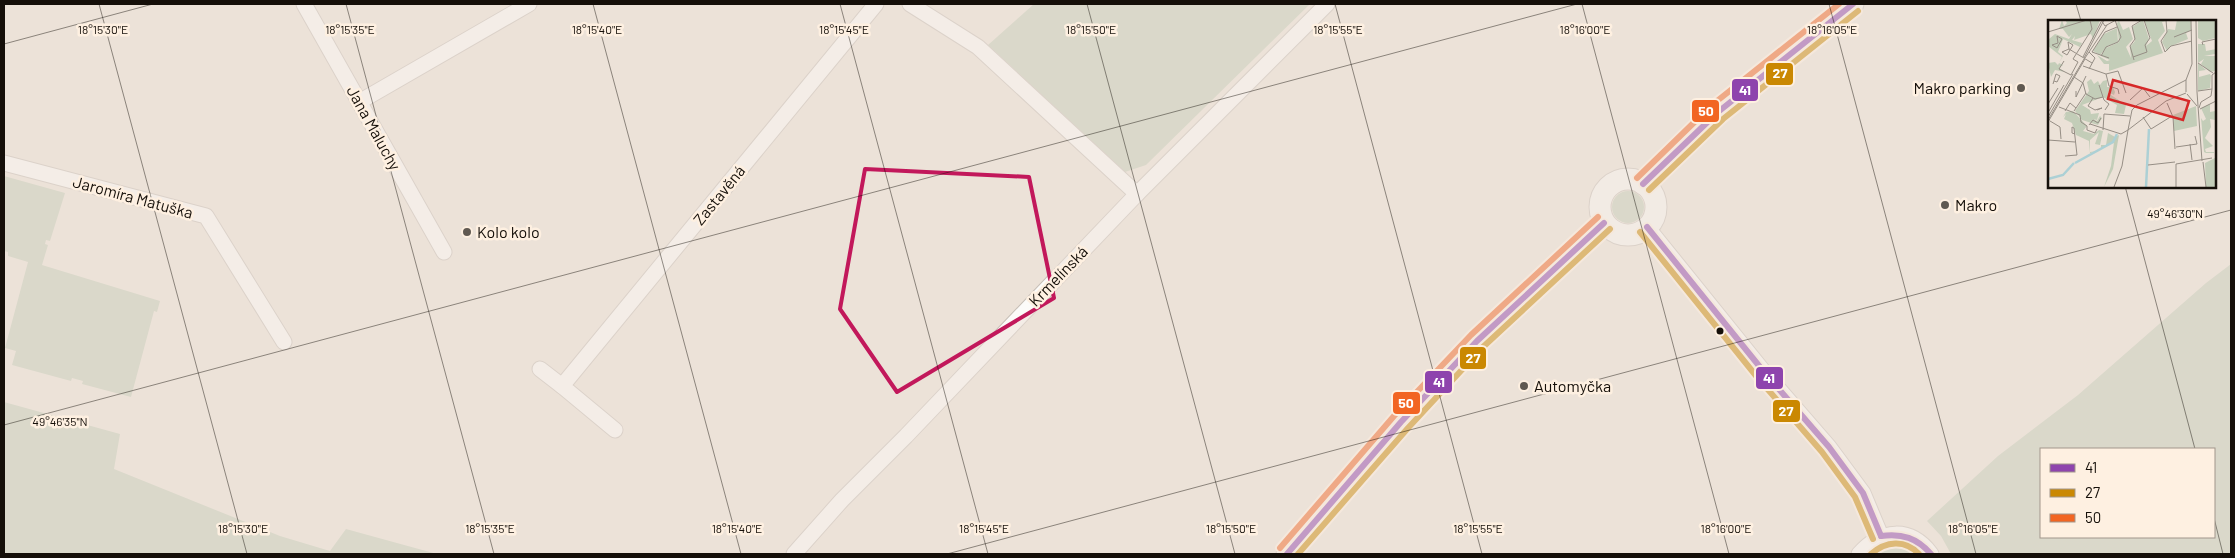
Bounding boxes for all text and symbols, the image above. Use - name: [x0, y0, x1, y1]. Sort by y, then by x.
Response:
- inset map: [2048, 20, 2215, 188]
- text: 18°15'30"E: [78, 22, 128, 36]
- text: 18°15'35"E: [325, 22, 375, 36]
- text: 18°15'40"E: [572, 22, 622, 36]
- text: 18°15'45"E: [819, 22, 869, 36]
- text: 18°15'50"E: [1066, 22, 1116, 36]
- text: 18°15'55"E: [1313, 22, 1363, 36]
- text: 18°16'00"E: [1560, 22, 1610, 36]
- text: 18°16'05"E: [1807, 22, 1857, 36]
- line badge: 27: [1765, 62, 1794, 86]
- text: 27: [1773, 64, 1787, 81]
- line badge: 41: [1731, 78, 1759, 102]
- place label: Makro parking: [1914, 78, 2011, 97]
- text: 41: [1739, 81, 1751, 98]
- street label: Jana Maluchy: [343, 82, 406, 174]
- marker: Makro parking: [2015, 82, 2027, 94]
- line badge: 50: [1691, 99, 1720, 123]
- text: 50: [1698, 102, 1714, 119]
- street label: Zastavěná: [689, 161, 748, 228]
- street label: Jaromíra Matuška: [71, 171, 195, 222]
- place label: Makro: [1955, 195, 1997, 214]
- marker: Makro: [1939, 199, 1951, 211]
- text: 49°46'30"N: [2147, 206, 2203, 220]
- place label: Kolo kolo: [477, 222, 540, 241]
- marker: Kolo kolo: [461, 226, 473, 238]
- street label: Krmelínská: [1024, 241, 1091, 310]
- unlabelled marker: [1715, 326, 1725, 336]
- line badge: 27: [1459, 346, 1487, 370]
- text: 27: [1466, 349, 1480, 366]
- line badge: 41: [1755, 366, 1784, 390]
- text: 41: [1763, 369, 1775, 386]
- line badge: 41: [1424, 370, 1453, 394]
- text: 41: [1433, 373, 1445, 390]
- place label: Automyčka: [1534, 376, 1611, 395]
- marker: Automyčka: [1518, 380, 1530, 392]
- line badge: 50: [1392, 391, 1421, 415]
- text: 50: [1398, 394, 1414, 411]
- line badge: 27: [1772, 399, 1801, 423]
- text: 27: [1779, 402, 1793, 419]
- text: 49°46'35"N: [32, 414, 88, 428]
- legend: [2040, 448, 2215, 538]
- text: 41: [2085, 458, 2097, 476]
- text: 27: [2085, 483, 2100, 501]
- text: 50: [2085, 508, 2101, 526]
- text: 18°15'30"E: [218, 521, 268, 535]
- text: 18°15'35"E: [465, 521, 515, 535]
- text: 18°15'40"E: [712, 521, 762, 535]
- text: 18°15'45"E: [959, 521, 1009, 535]
- text: 18°15'50"E: [1206, 521, 1256, 535]
- text: 18°15'55"E: [1453, 521, 1503, 535]
- text: 18°16'00"E: [1701, 521, 1751, 535]
- text: 18°16'05"E: [1948, 521, 1998, 535]

